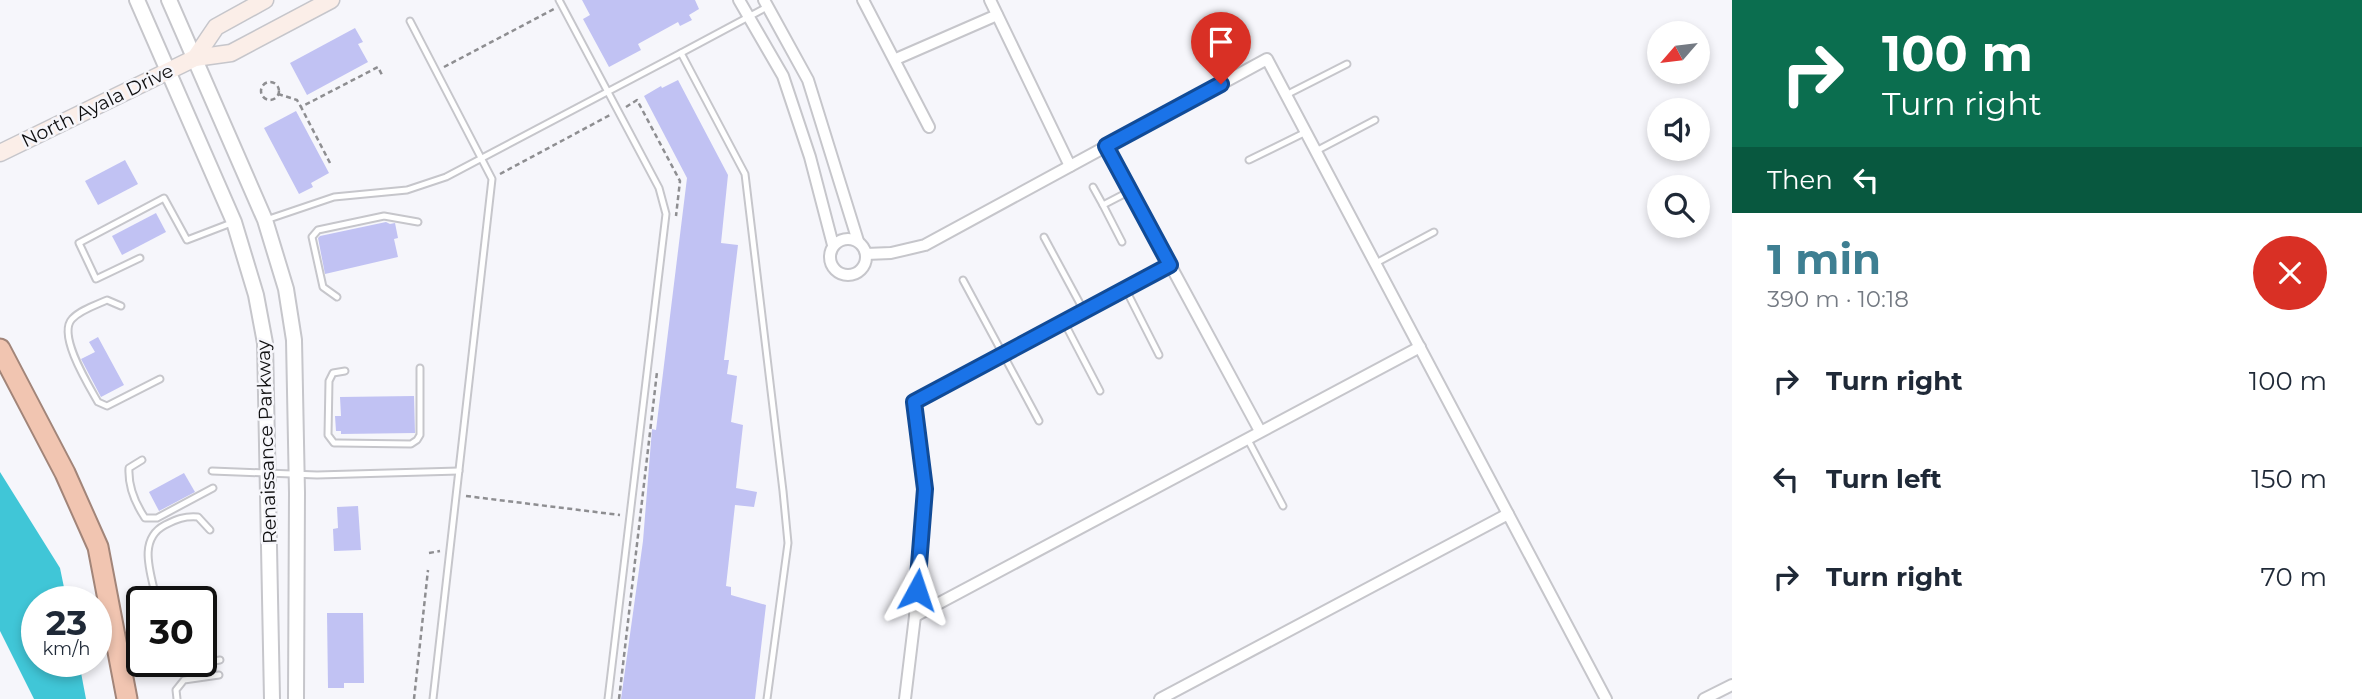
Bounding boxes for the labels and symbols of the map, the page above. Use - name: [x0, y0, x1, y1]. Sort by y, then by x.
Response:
- pin: [1191, 12.0, 1251, 84]
- north arrow: [1647, 21, 1710, 84]
- street label: North Ayala Drive: [17, 59, 177, 152]
- street label: Renaissance Parkway: [251, 339, 282, 544]
- position arrow: [880, 553, 954, 627]
- speed limit sign: 30: [126, 586, 217, 677]

